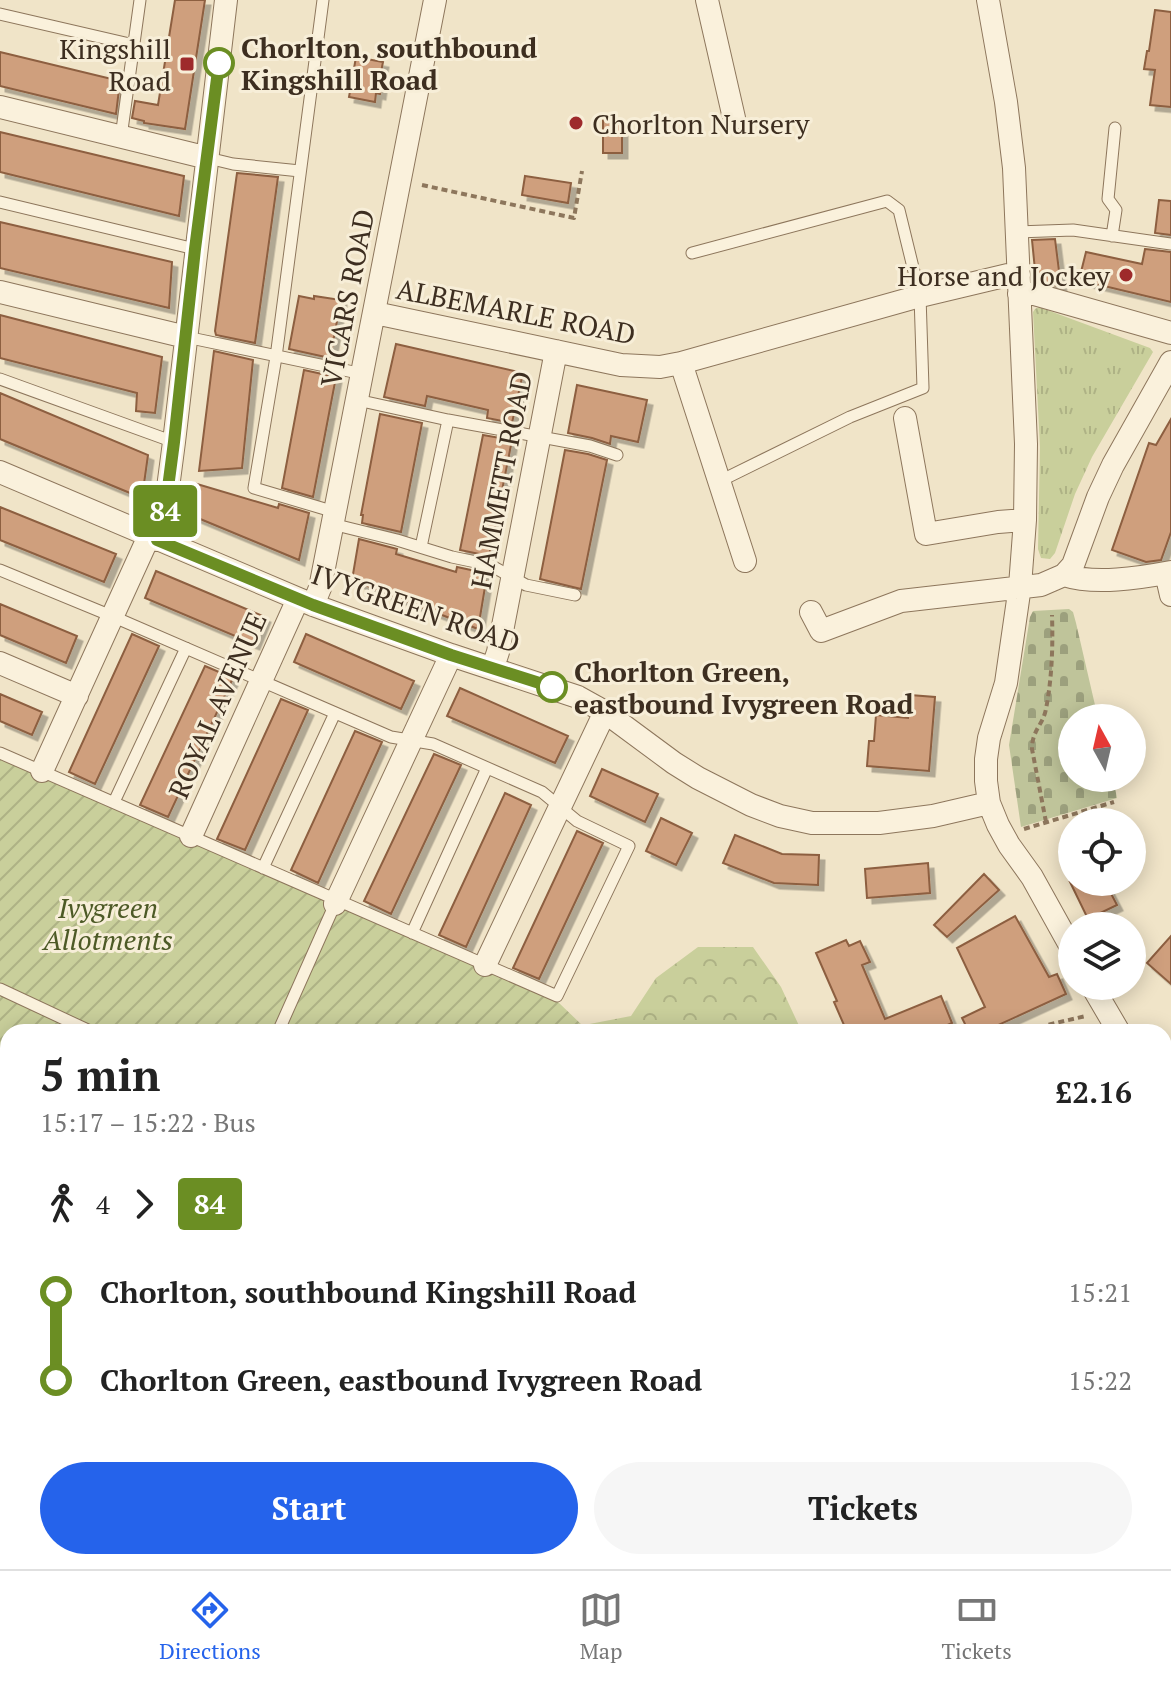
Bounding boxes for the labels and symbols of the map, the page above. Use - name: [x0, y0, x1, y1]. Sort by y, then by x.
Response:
- place label: Chorlton, southbound Kingshill Road: [241, 29, 537, 98]
- place label: Kingshill Road: [59, 30, 171, 99]
- marker: Chorlton, southbound Kingshill Road: [204, 48, 234, 78]
- marker: Kingshill Road: [178, 55, 196, 73]
- place label: Chorlton Nursery: [592, 105, 810, 142]
- marker: Chorlton Nursery: [567, 114, 585, 132]
- street label: VICARS ROAD: [312, 206, 382, 390]
- place label: Horse and Jockey: [897, 257, 1111, 294]
- marker: Horse and Jockey: [1117, 266, 1135, 284]
- street label: ALBEMARLE ROAD: [393, 270, 639, 352]
- street label: HAMMETT ROAD: [462, 368, 540, 592]
- line badge: 84: [129, 485, 201, 537]
- street label: IVYGREEN ROAD: [307, 555, 525, 661]
- street label: ROYAL AVENUE: [159, 606, 275, 804]
- place label: Chorlton Green, eastbound Ivygreen Road: [574, 653, 914, 722]
- marker: Chorlton Green, eastbound Ivygreen Road: [537, 672, 567, 702]
- north arrow: [1058, 704, 1146, 792]
- park label: Ivygreen Allotments: [41, 889, 173, 958]

